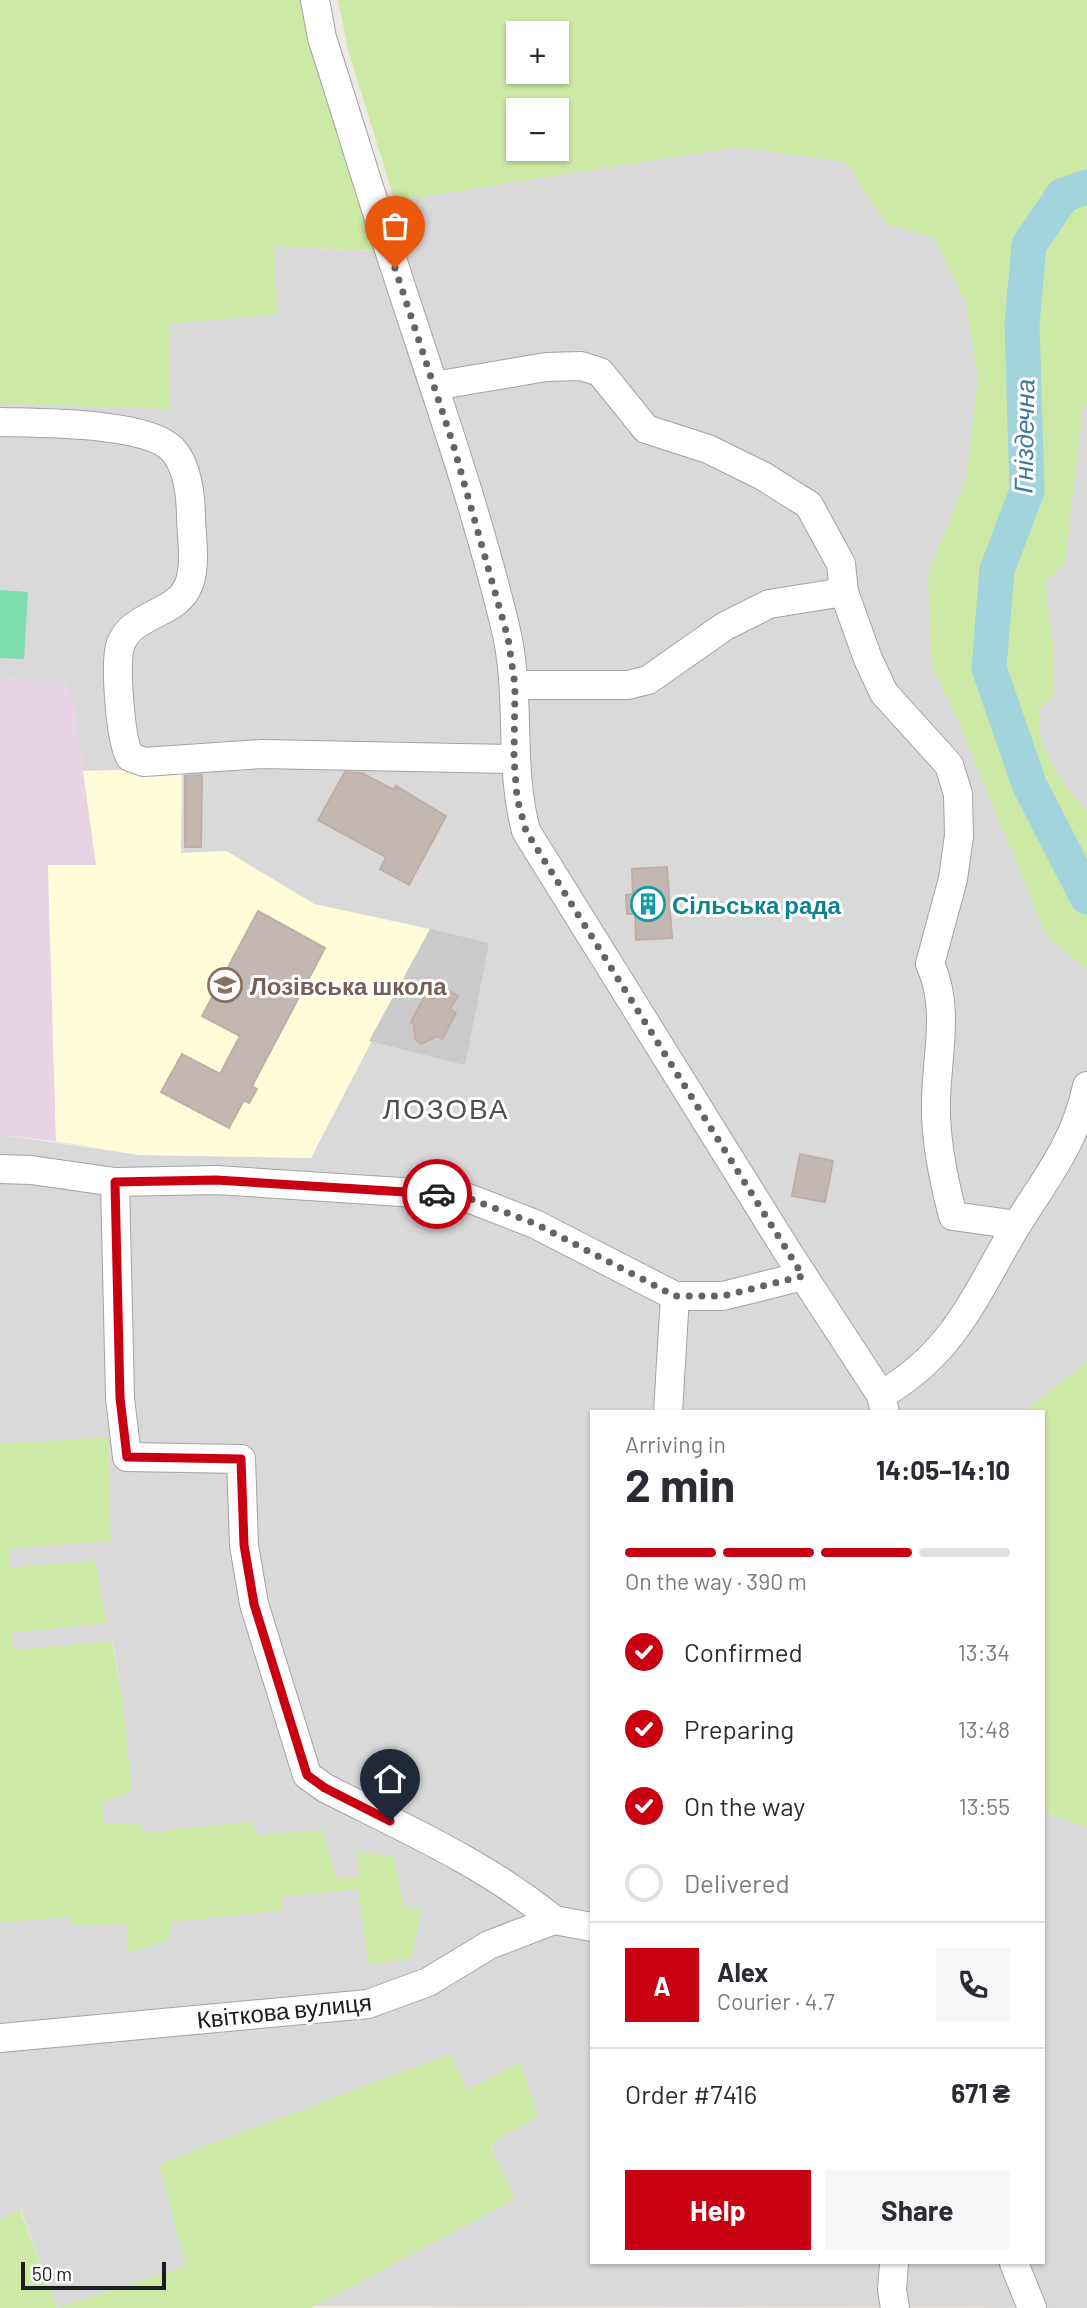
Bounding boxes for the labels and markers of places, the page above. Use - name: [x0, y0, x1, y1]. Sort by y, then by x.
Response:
- pin: [365, 196, 425, 268]
- building icon: Сільська рада: [629, 885, 667, 923]
- place label: Сільська рада: [672, 890, 842, 919]
- school or university icon: Лозівська школа: [206, 966, 244, 1004]
- place label: Лозівська школа: [250, 971, 447, 1000]
- pin: [360, 1749, 420, 1821]

